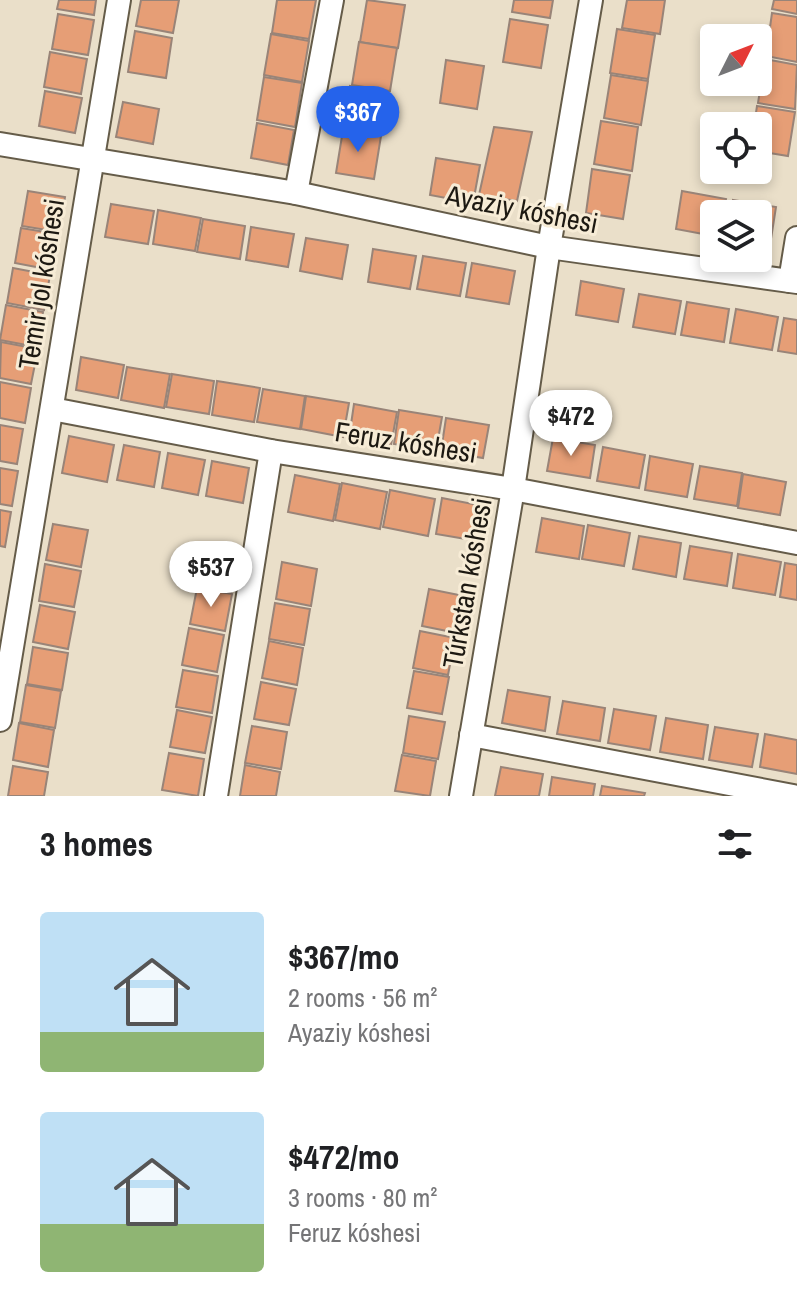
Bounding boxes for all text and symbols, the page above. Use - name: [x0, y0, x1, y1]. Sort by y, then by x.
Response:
- north arrow: [700, 24, 772, 96]
- map controls: [700, 24, 772, 272]
- pin: $367: [311, 86, 405, 154]
- text: $367: [334, 94, 382, 129]
- button: locate: [700, 112, 772, 184]
- street label: Ayaziy kóshesi: [442, 175, 601, 242]
- street label: Temir jol kóshesi: [9, 196, 73, 372]
- button: layers: [700, 200, 772, 272]
- pin: $472: [524, 390, 618, 458]
- text: $472: [547, 398, 595, 433]
- street label: Feruz kóshesi: [332, 412, 480, 472]
- street label: Túrkstan kóshesi: [433, 495, 501, 671]
- pin: $537: [164, 541, 258, 609]
- text: $537: [187, 549, 235, 584]
- text: 3 homes: [40, 821, 153, 867]
- icon: filters: [713, 822, 757, 866]
- text: $367/mo: [288, 934, 400, 980]
- icon: home: [104, 944, 200, 1040]
- text: 2 rooms · 56 m²: [288, 980, 437, 1015]
- text: Ayaziy kóshesi: [288, 1015, 431, 1050]
- text: $472/mo: [288, 1134, 400, 1180]
- icon: home: [104, 1144, 200, 1240]
- text: 3 rooms · 80 m²: [288, 1180, 437, 1215]
- text: Feruz kóshesi: [288, 1215, 421, 1250]

